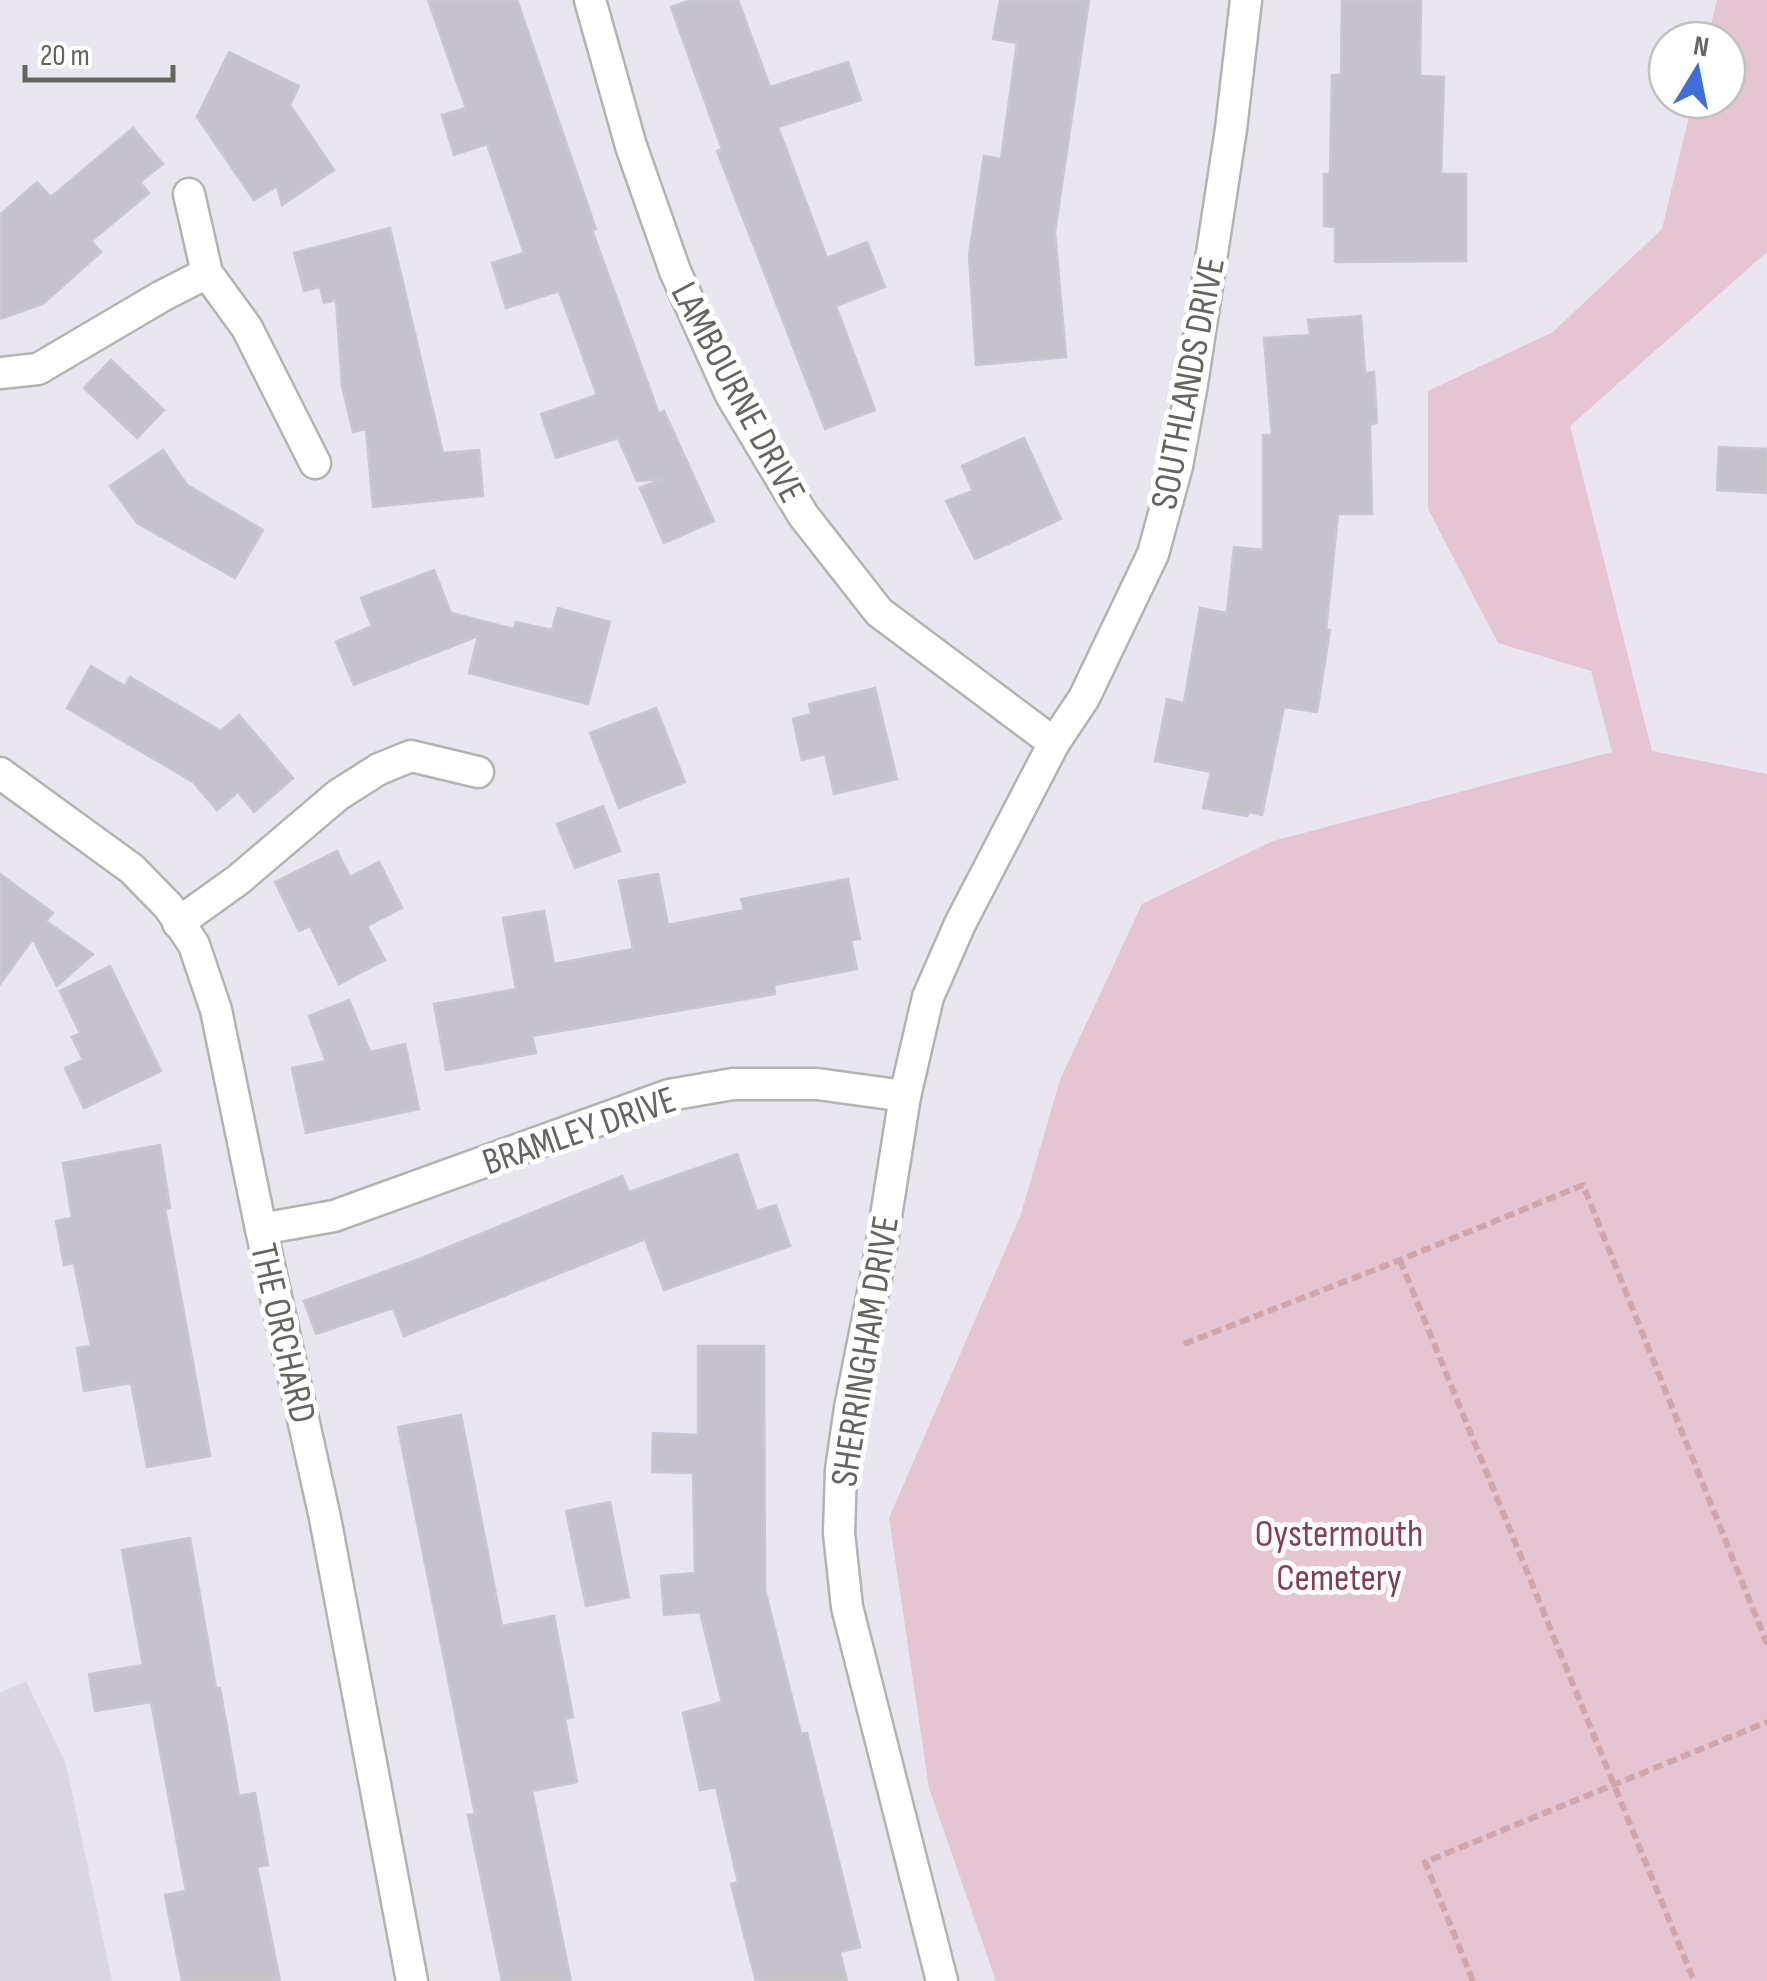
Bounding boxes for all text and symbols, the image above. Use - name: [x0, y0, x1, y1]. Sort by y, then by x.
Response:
- scale bar: [25, 20, 172, 82]
- north arrow: [1647, 20, 1747, 120]
- text: N: [1691, 29, 1711, 64]
- text: 20 m: [40, 38, 90, 74]
- street label: SOUTHLANDS DRIVE: [1142, 253, 1235, 513]
- street label: LAMBOURNE DRIVE: [661, 275, 815, 511]
- street label: BRAMLEY DRIVE: [477, 1077, 682, 1185]
- street label: SHERRINGHAM DRIVE: [822, 1213, 909, 1490]
- street label: THE ORCHARD: [240, 1239, 325, 1427]
- park label: Oystermouth Cemetery: [1255, 1512, 1423, 1601]

